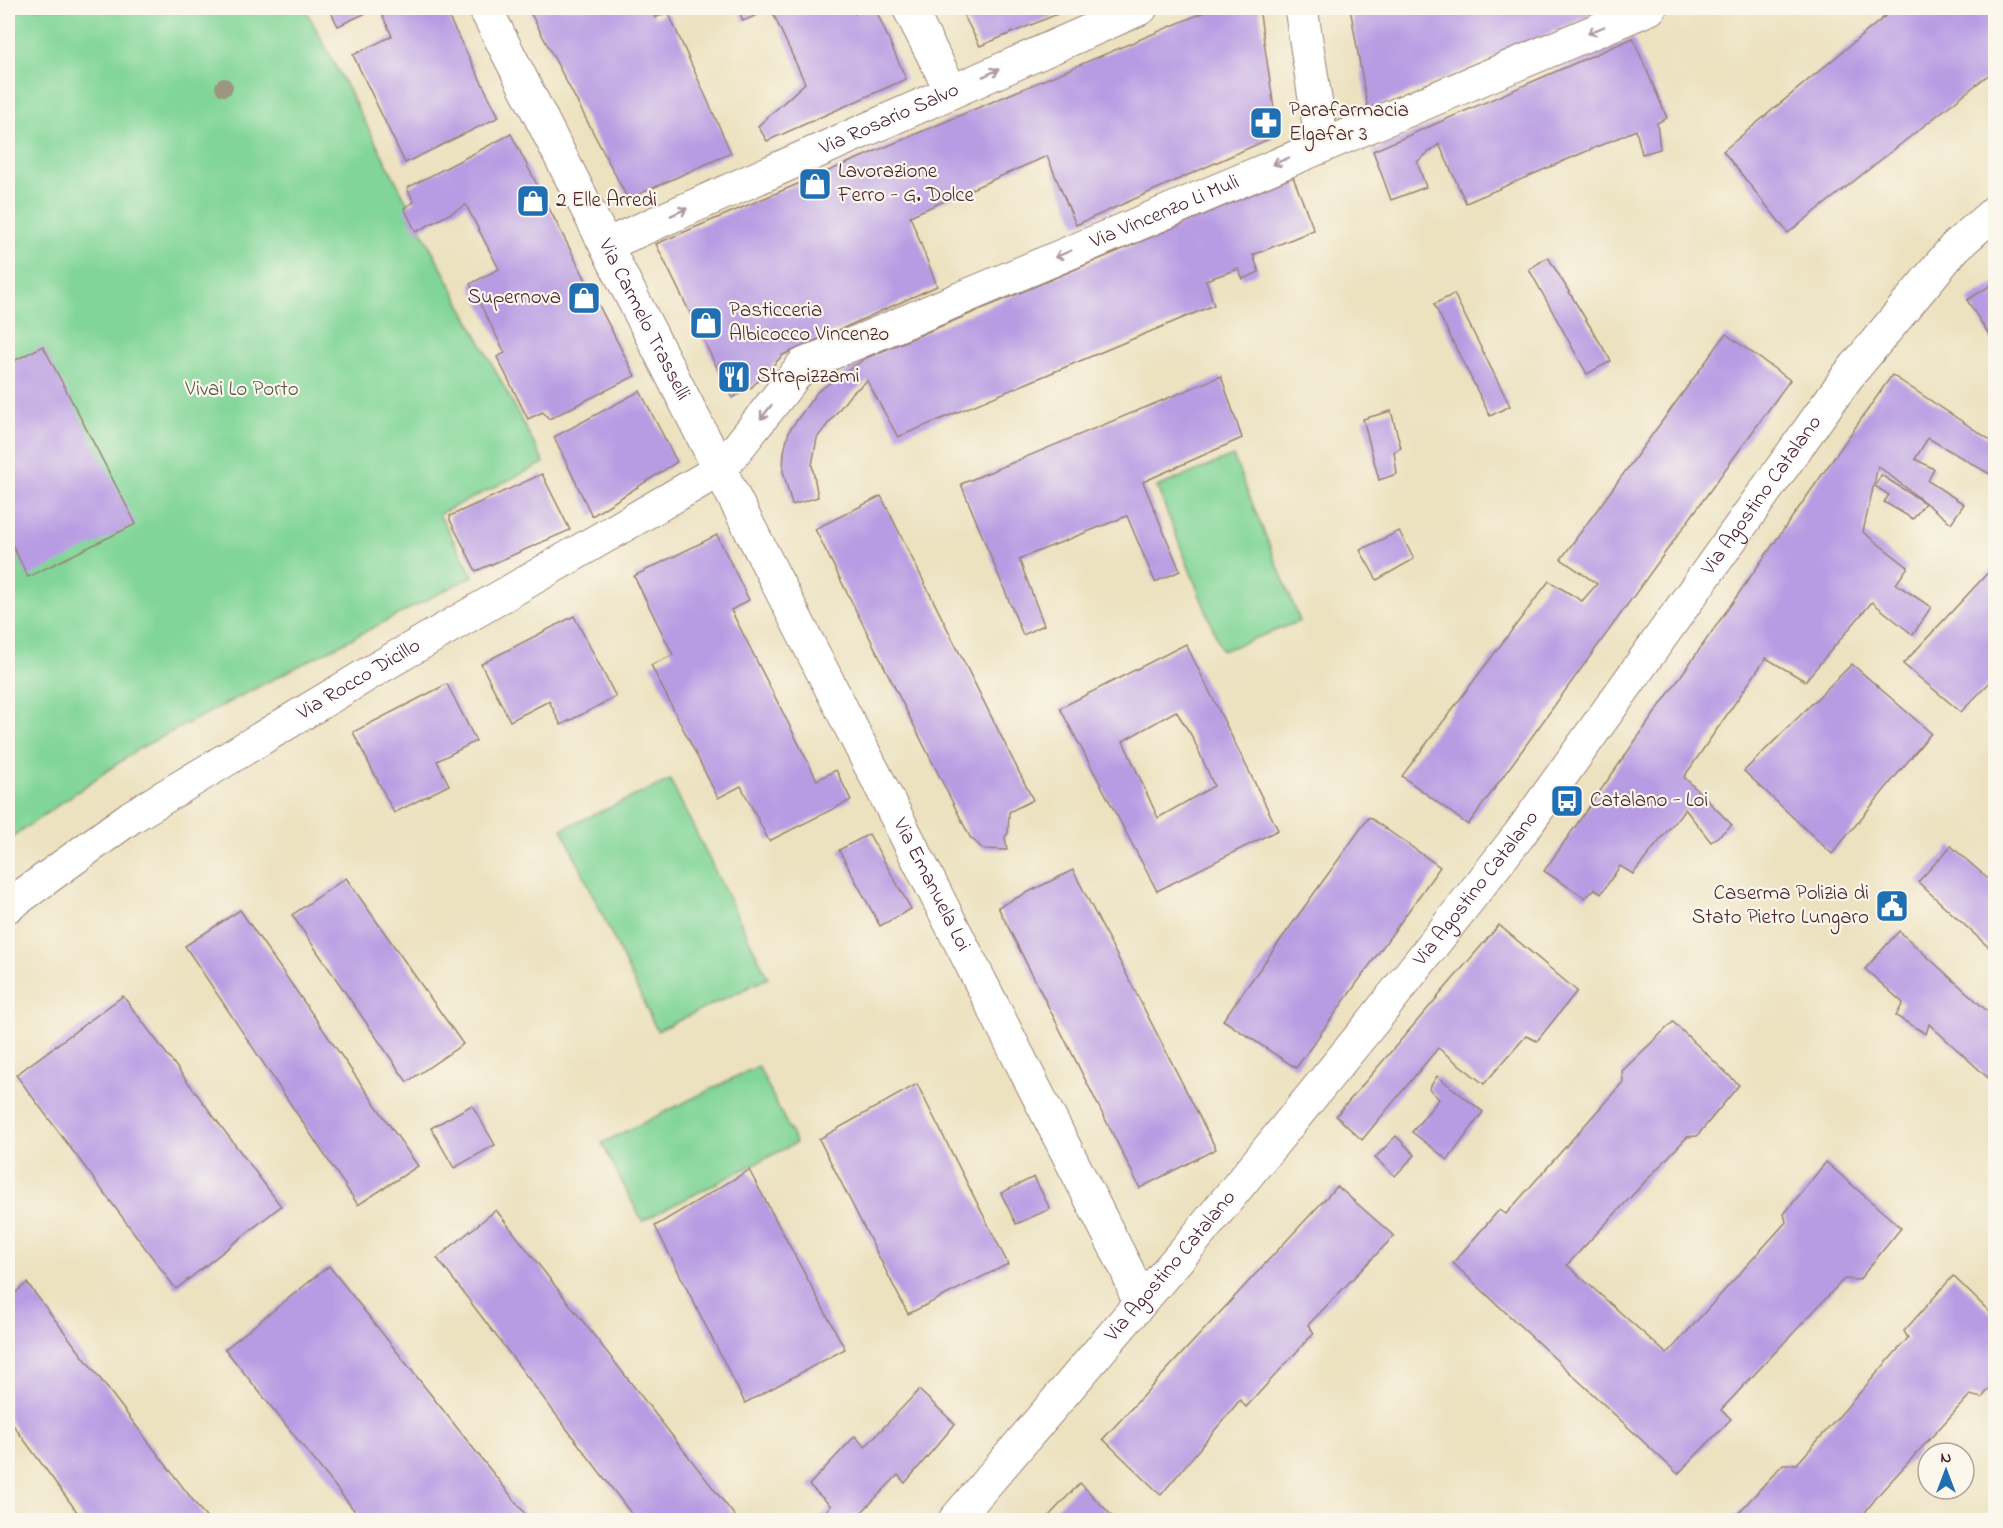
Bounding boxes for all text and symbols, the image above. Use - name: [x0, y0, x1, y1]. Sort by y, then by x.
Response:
- one-way arrow: [1588, 25, 1606, 36]
- one-way arrow: [981, 67, 999, 78]
- street label: Via Rosario Salvo: [814, 75, 964, 164]
- place label: Parafarmacia Elgafar 3: [1289, 96, 1409, 152]
- pharmacy icon: Parafarmacia Elgafar 3: [1248, 105, 1284, 141]
- one-way arrow: [1272, 156, 1290, 168]
- place label: Lavorazione Ferro - G. Dolce: [837, 157, 975, 211]
- shop icon: Lavorazione Ferro - G. Dolce: [797, 166, 833, 202]
- street label: Via Vincenzo Li Muli: [1085, 168, 1244, 258]
- shop icon: 2 Elle Arredi: [515, 183, 551, 219]
- place label: 2 Elle Arredi: [556, 186, 657, 216]
- one-way arrow: [669, 206, 687, 218]
- street label: Via Carmelo Trasselli: [590, 233, 697, 406]
- one-way arrow: [1054, 249, 1072, 260]
- shop icon: Supernova: [566, 280, 602, 316]
- place label: Supernova: [468, 283, 561, 313]
- place label: Pasticceria Albicocco Vincenzo: [729, 296, 889, 350]
- shop icon: Pasticceria Albicocco Vincenzo: [688, 305, 724, 341]
- restaurant icon: Strapizzami: [716, 359, 752, 395]
- place label: Strapizzami: [757, 362, 860, 392]
- park label: Vivai Lo Porto: [184, 375, 299, 405]
- one-way arrow: [759, 403, 772, 419]
- street label: Via Agostino Catalano: [1694, 409, 1830, 582]
- street label: Via Rocco Dicillo: [291, 631, 426, 729]
- bus stop icon: Catalano - Loi: [1549, 783, 1585, 819]
- place label: Catalano - Loi: [1590, 786, 1708, 816]
- street label: Via Agostino Catalano: [1406, 805, 1547, 974]
- street label: Via Emanuela Loi: [884, 812, 978, 957]
- place label: Caserma Polizia di Stato Pietro Lungaro: [1692, 879, 1869, 935]
- public building icon: Caserma Polizia di Stato Pietro Lungaro: [1874, 888, 1910, 924]
- street label: Via Agostino Catalano: [1097, 1184, 1244, 1350]
- north arrow: [1916, 1441, 1976, 1501]
- text: N: [1941, 1446, 1952, 1470]

